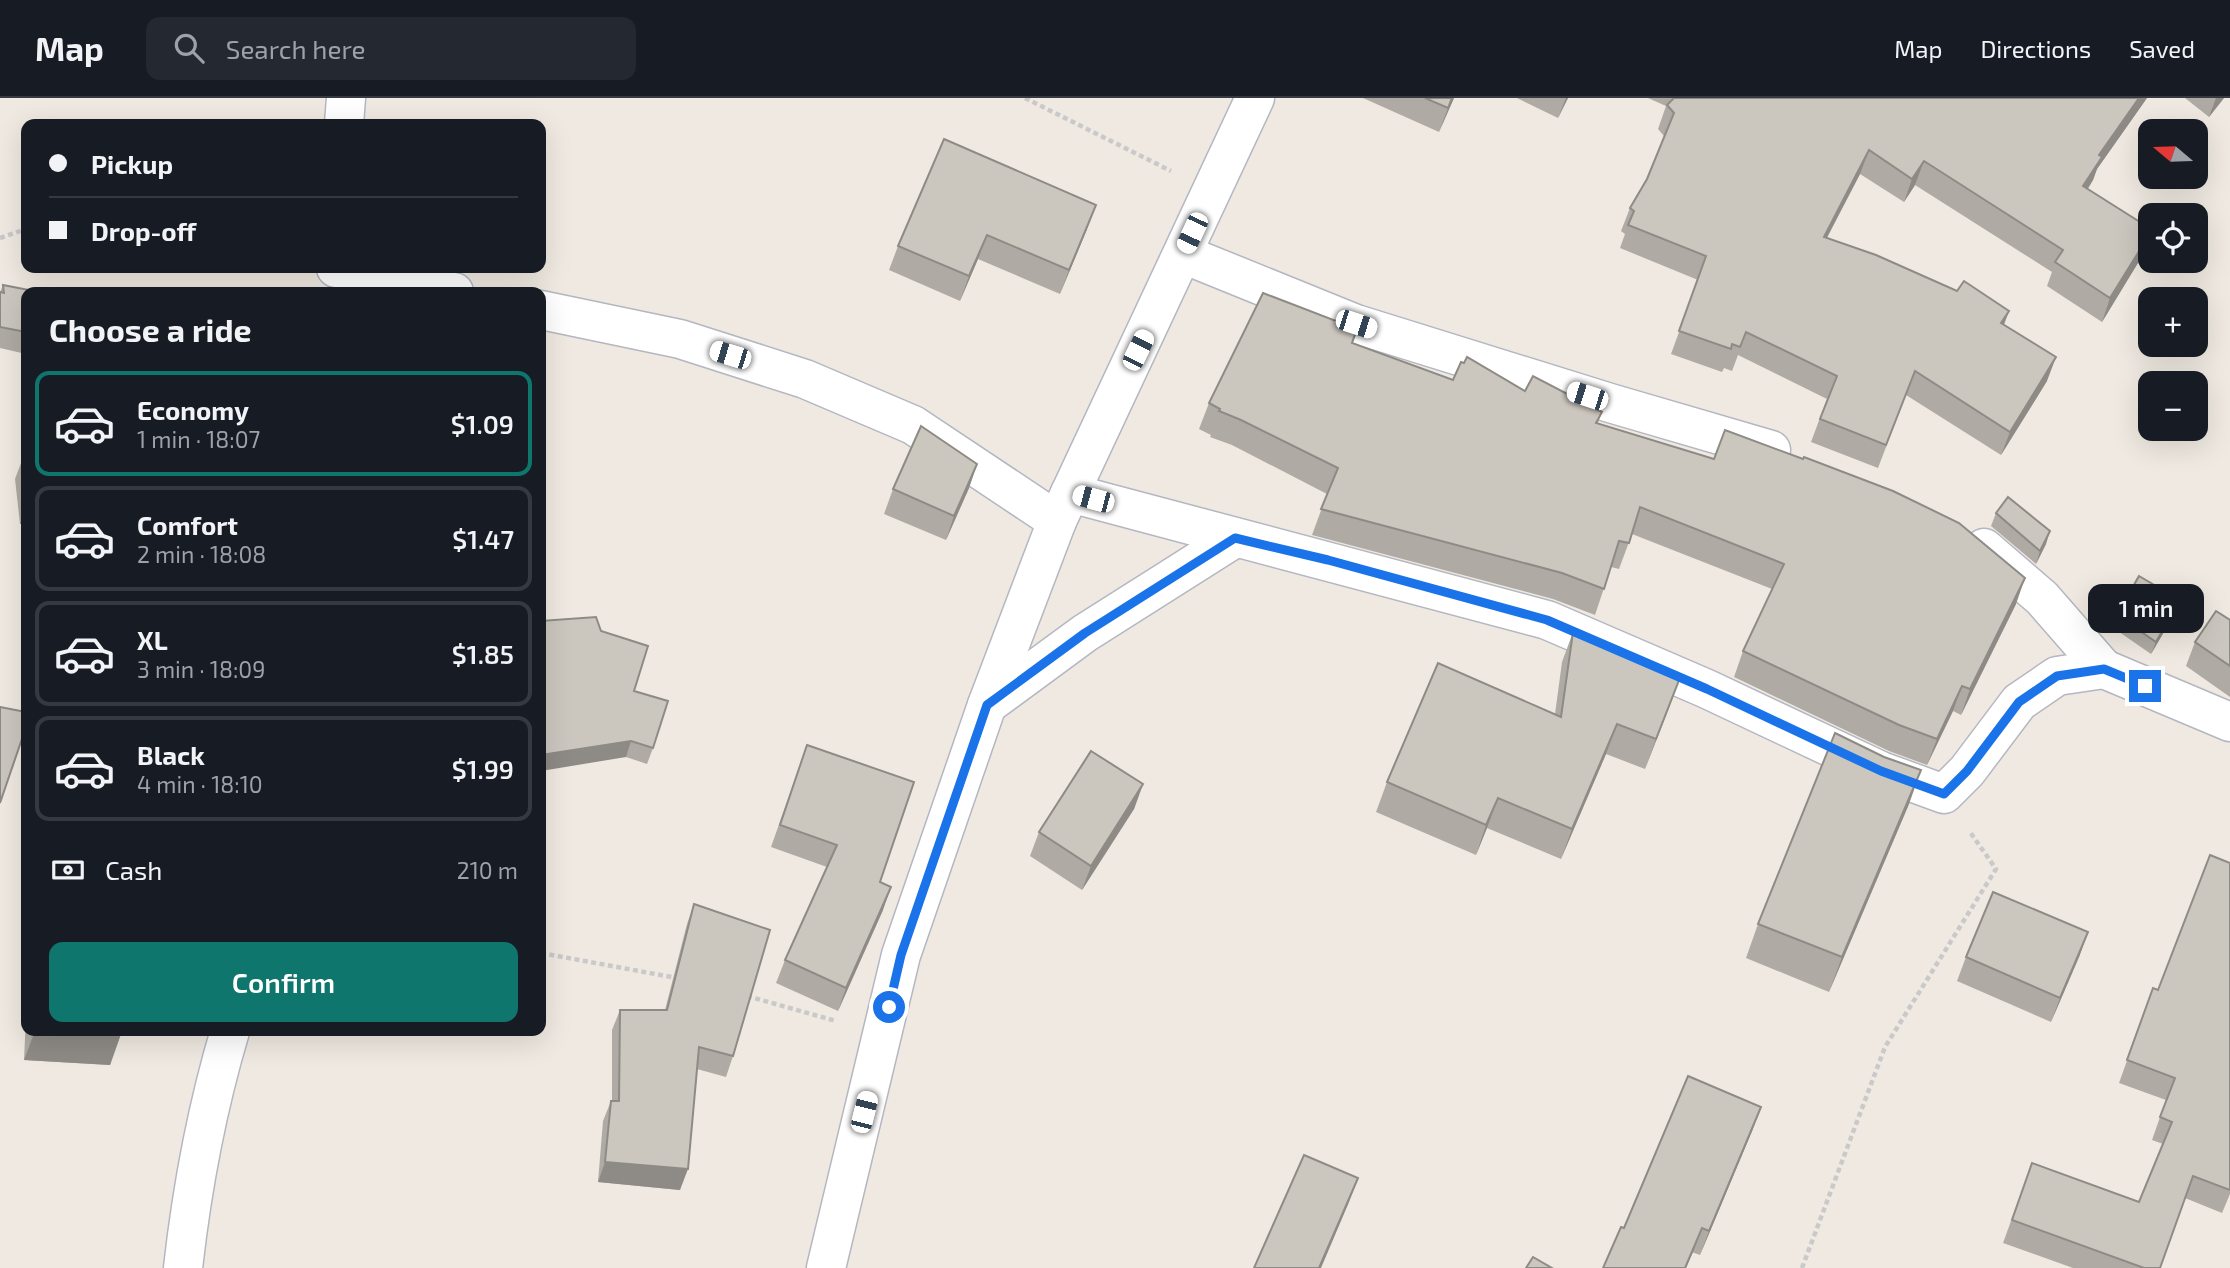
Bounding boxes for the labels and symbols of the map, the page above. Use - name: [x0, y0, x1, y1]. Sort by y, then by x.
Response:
- north arrow: [2138, 119, 2208, 189]
- car: [1174, 210, 1211, 256]
- car: [1333, 308, 1380, 340]
- car: [1120, 327, 1157, 373]
- car: [707, 339, 754, 371]
- car: [1564, 380, 1611, 412]
- car: [1070, 483, 1117, 515]
- callout: 1 min: [2087, 584, 2203, 634]
- route end: [2129, 670, 2161, 702]
- route start: [873, 991, 905, 1023]
- car: [849, 1089, 880, 1135]

